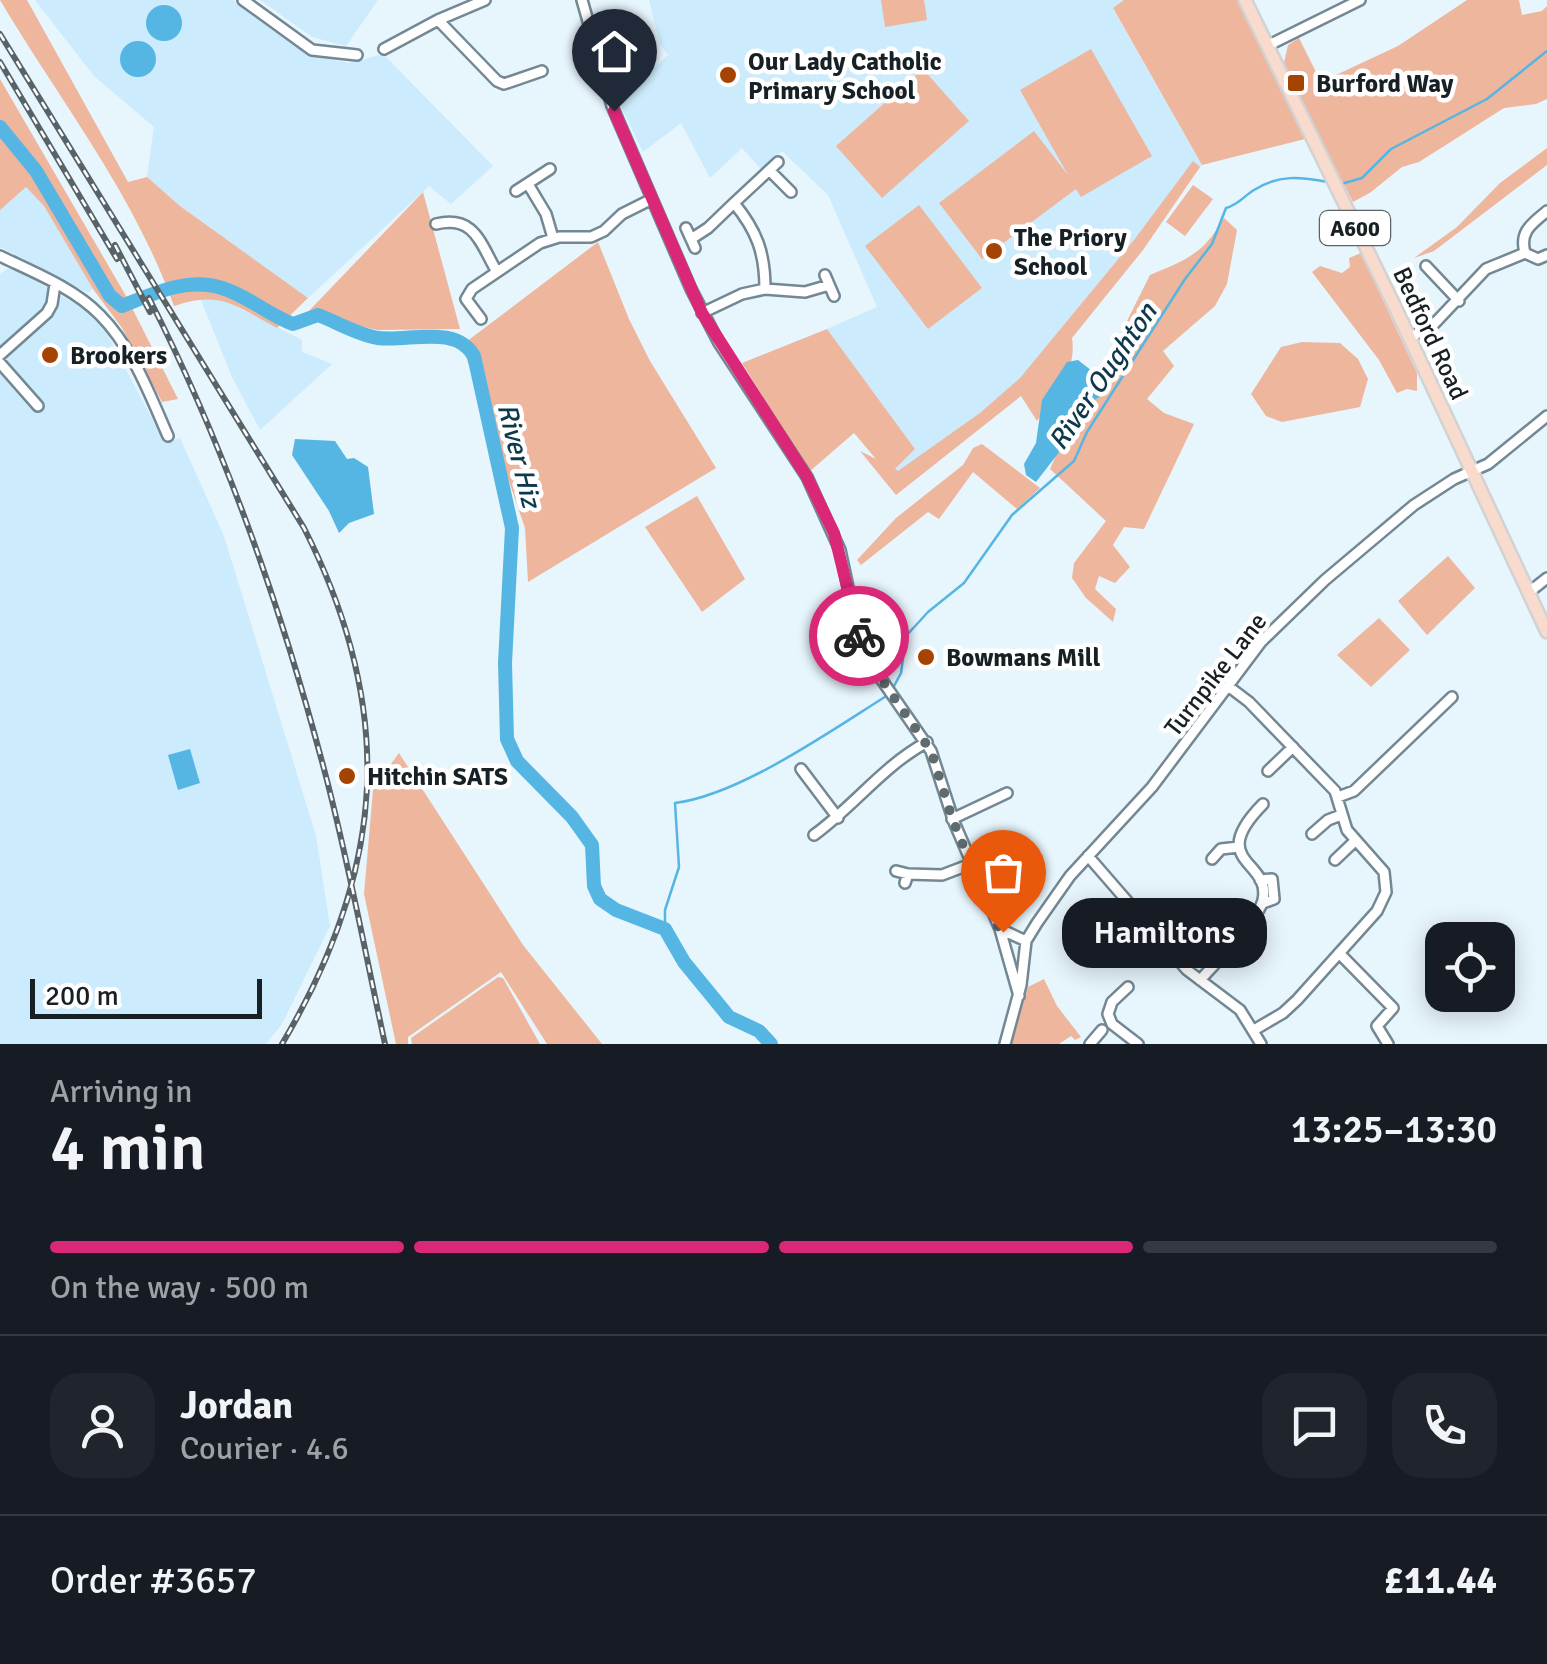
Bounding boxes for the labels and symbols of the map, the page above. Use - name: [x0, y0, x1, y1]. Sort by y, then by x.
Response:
- pin: [572, 9, 657, 112]
- place label: Our Lady Catholic Primary School: [748, 46, 942, 106]
- marker: Our Lady Catholic Primary School: [717, 64, 739, 86]
- place label: Burford Way: [1316, 68, 1454, 99]
- marker: Burford Way: [1285, 72, 1307, 94]
- road number: A600: [1320, 211, 1390, 245]
- place label: The Priory School: [1014, 222, 1127, 282]
- marker: The Priory School: [983, 240, 1005, 262]
- street label: Bedford Road: [1386, 262, 1475, 405]
- water label: River Oughton: [1041, 296, 1165, 457]
- place label: Brookers: [70, 340, 167, 371]
- marker: Brookers: [39, 344, 61, 366]
- water label: River Hiz: [490, 400, 549, 513]
- courier: [809, 586, 909, 686]
- street label: Turnpike Lane: [1157, 606, 1273, 742]
- place label: Bowmans Mill: [946, 642, 1100, 673]
- marker: Bowmans Mill: [915, 646, 937, 668]
- place label: Hitchin SATS: [367, 761, 508, 792]
- marker: Hitchin SATS: [336, 765, 358, 787]
- pin: [961, 830, 1046, 933]
- callout: Hamiltons: [1063, 897, 1268, 967]
- scale bar: [30, 974, 262, 1018]

